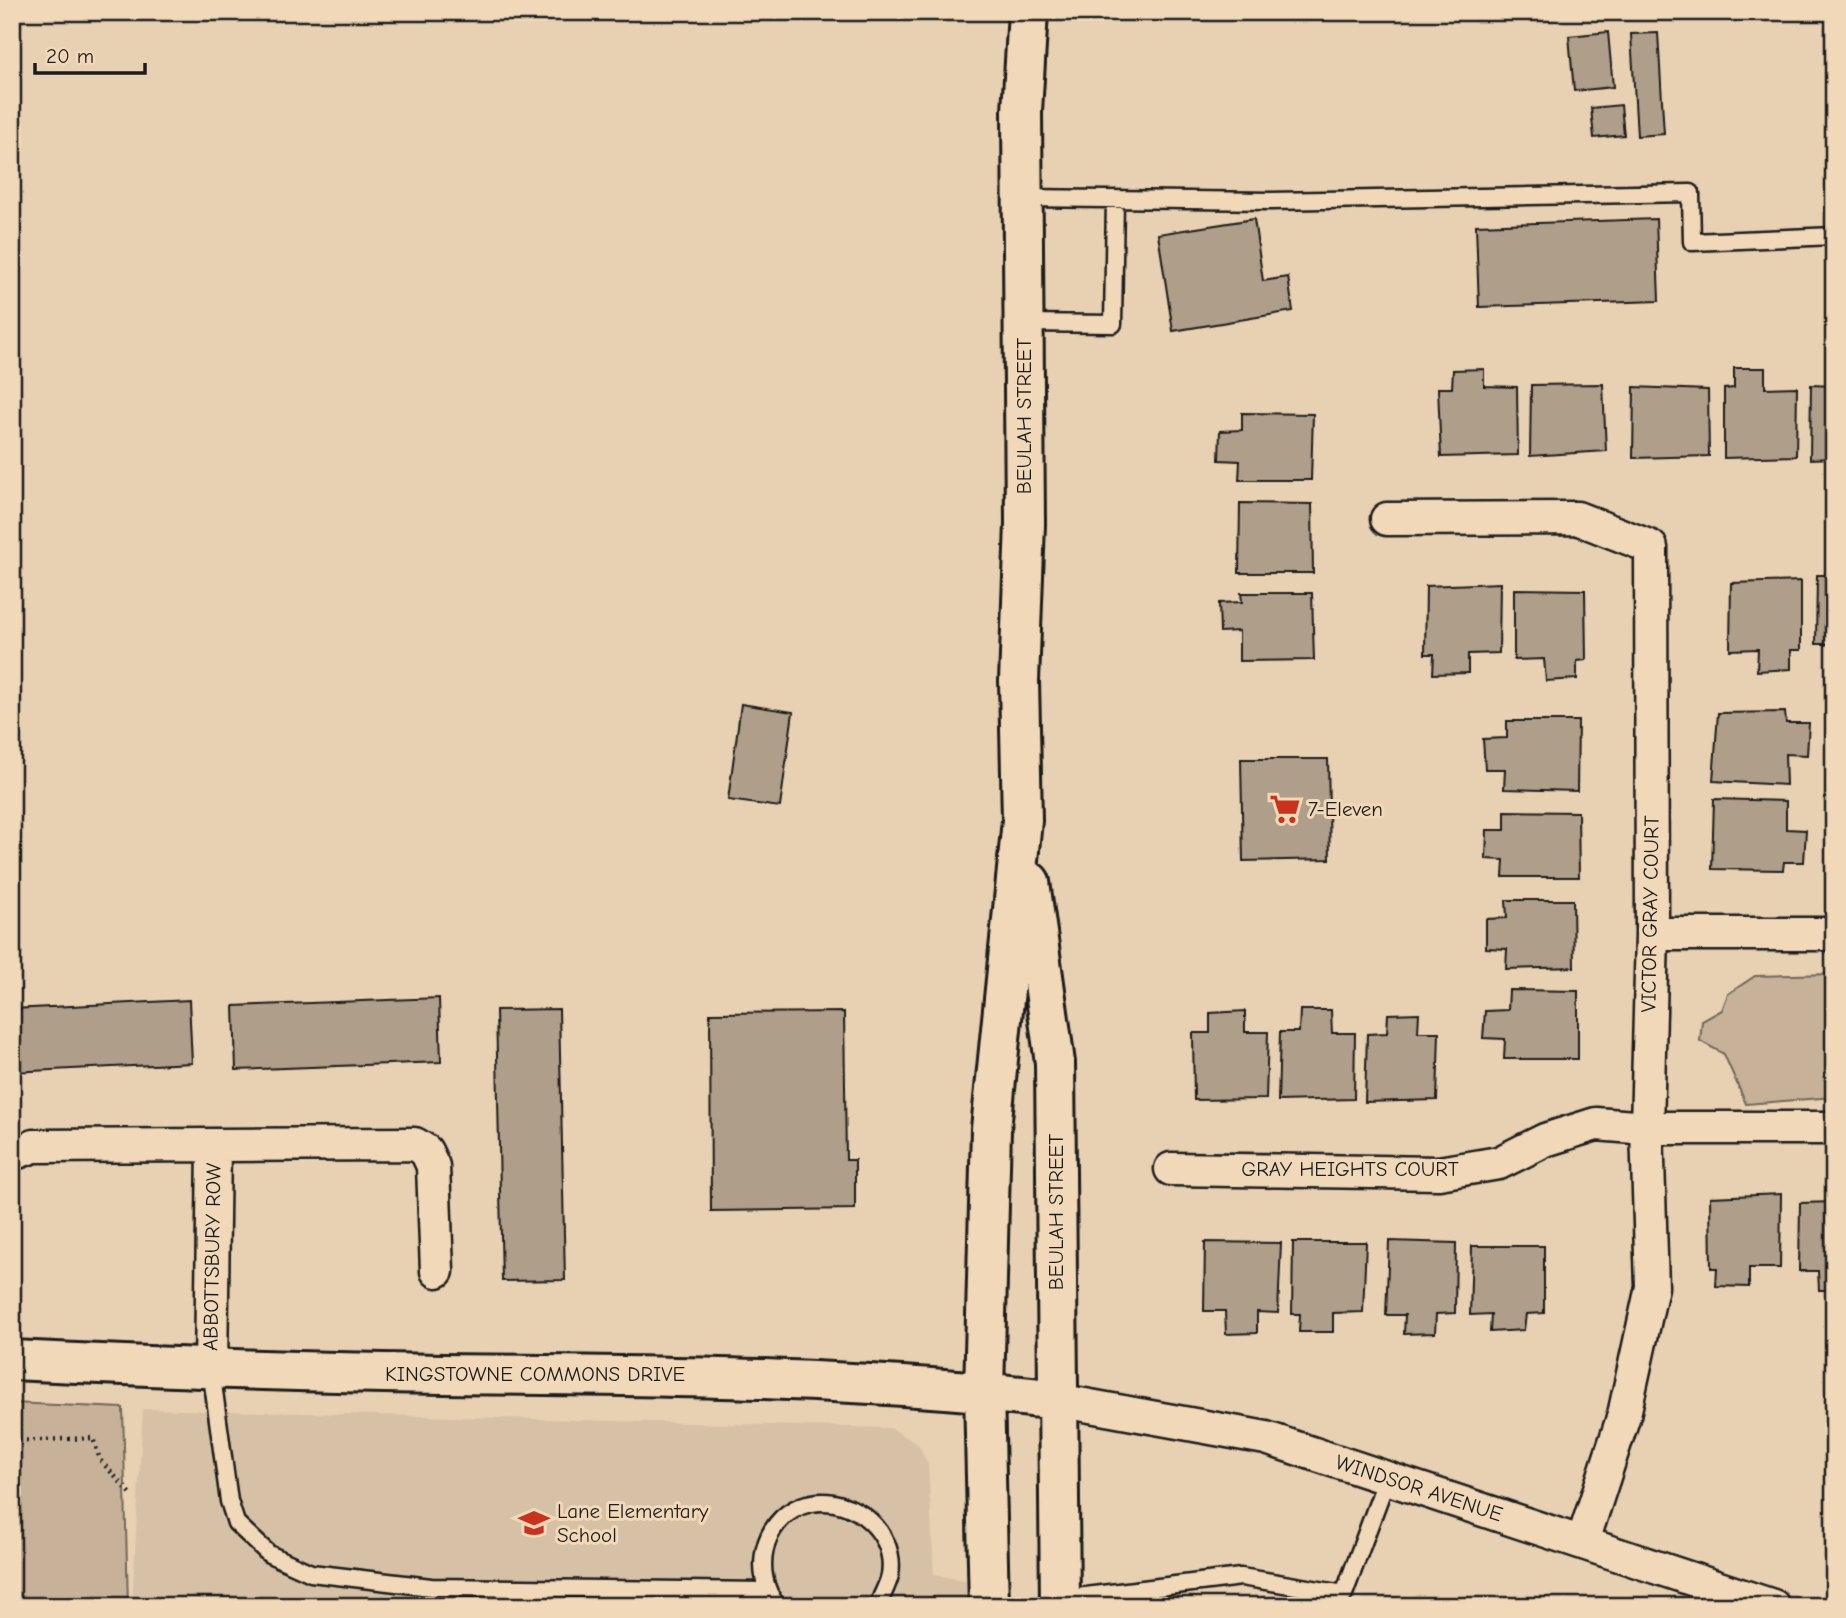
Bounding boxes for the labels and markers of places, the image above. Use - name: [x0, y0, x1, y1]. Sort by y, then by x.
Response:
- supermarket icon: 7-Eleven: [1268, 792, 1302, 826]
- place label: 7-Eleven: [1308, 797, 1383, 821]
- place label: Lane Elementary School: [557, 1499, 709, 1547]
- school or university icon: Lane Elementary School: [517, 1506, 551, 1540]

